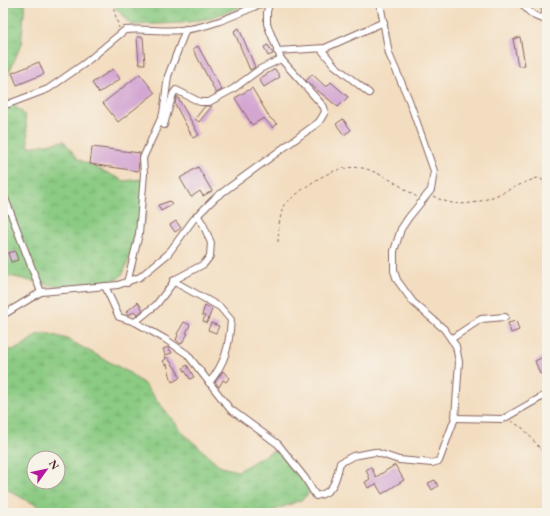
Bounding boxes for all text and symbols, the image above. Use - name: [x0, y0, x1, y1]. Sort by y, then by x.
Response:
- north arrow: [26, 450, 66, 490]
- text: N: [46, 457, 63, 472]

